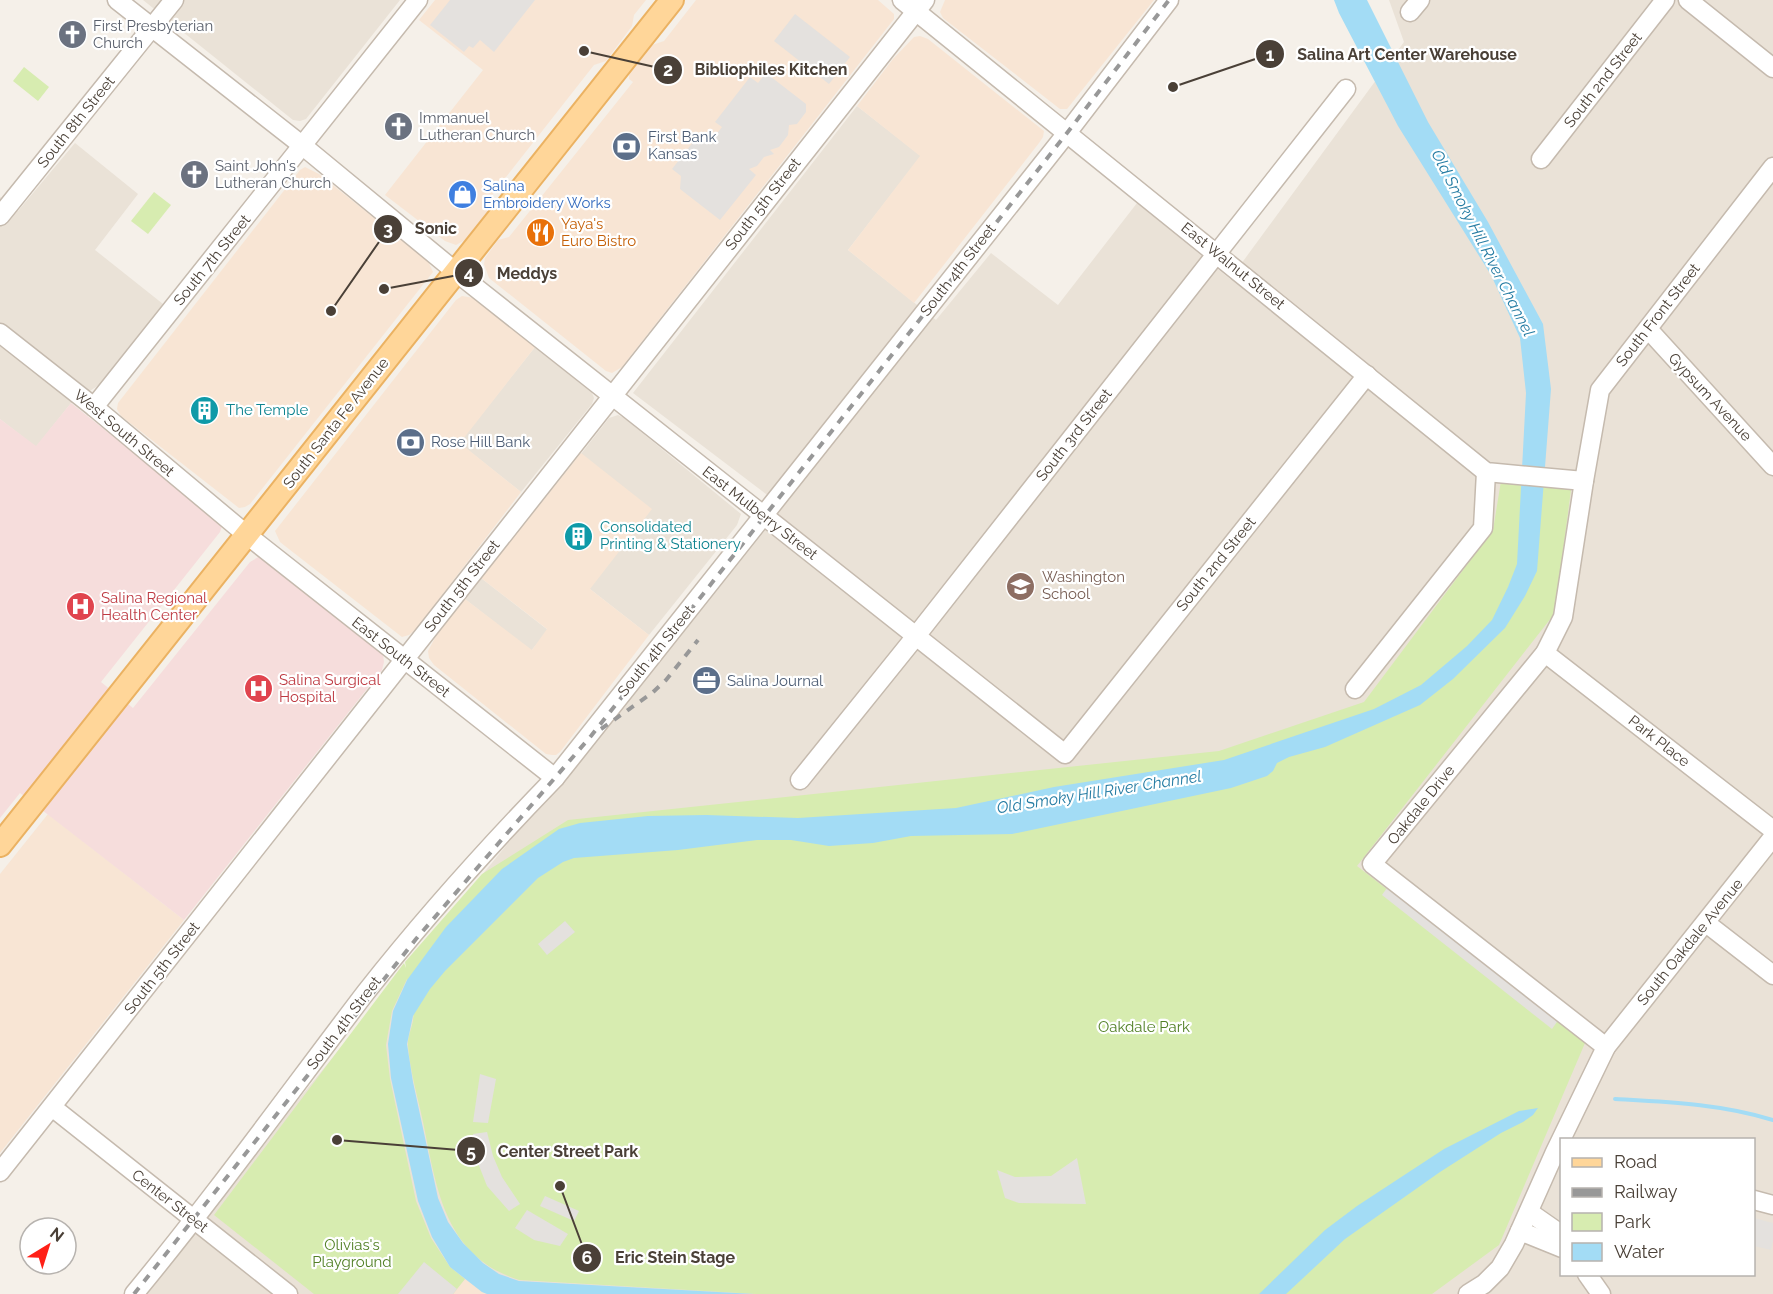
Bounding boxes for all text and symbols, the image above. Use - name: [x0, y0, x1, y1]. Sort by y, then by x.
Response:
- place label: First Presbyterian Church: [93, 17, 213, 52]
- church icon: First Presbyterian Church: [56, 19, 88, 51]
- street label: South 2nd Street: [1560, 29, 1646, 131]
- callout: Salina Art Center Warehouse: [1255, 37, 1530, 71]
- text: 1: [1266, 44, 1275, 65]
- text: Salina Art Center Warehouse: [1297, 45, 1517, 64]
- callout: Bibliophiles Kitchen: [653, 53, 860, 87]
- text: 2: [663, 59, 673, 80]
- text: Bibliophiles Kitchen: [695, 60, 848, 79]
- street label: South 8th Street: [34, 73, 118, 171]
- place label: Immanuel Lutheran Church: [419, 109, 535, 144]
- church icon: Immanuel Lutheran Church: [382, 111, 414, 143]
- place label: First Bank Kansas: [648, 128, 716, 163]
- bank icon: First Bank Kansas: [611, 130, 643, 162]
- water label: Old Smoky Hill River Channel: [1428, 146, 1538, 340]
- street label: South 5th Street: [721, 154, 805, 254]
- place label: Saint John's Lutheran Church: [215, 157, 331, 192]
- church icon: Saint John's Lutheran Church: [178, 159, 210, 191]
- place label: Salina Embroidery Works: [483, 177, 611, 212]
- shop icon: Salina Embroidery Works: [446, 179, 478, 211]
- street label: South 7th Street: [170, 211, 254, 309]
- callout: Sonic: [373, 212, 469, 246]
- place label: Yaya's Euro Bistro: [561, 215, 636, 250]
- restaurant icon: Yaya's Euro Bistro: [524, 217, 556, 249]
- text: 3: [383, 218, 393, 239]
- text: Sonic: [415, 219, 457, 238]
- street label: East Walnut Street: [1178, 219, 1288, 313]
- street label: South 4th Street: [916, 220, 1000, 320]
- callout: Meddys: [454, 256, 569, 290]
- street label: South Front Street: [1612, 260, 1704, 370]
- text: 4: [464, 262, 474, 283]
- text: Meddys: [497, 264, 557, 283]
- street label: Gypsum Avenue: [1665, 349, 1756, 445]
- street label: South Santa Fe Avenue: [279, 354, 393, 492]
- street label: South 3rd Street: [1032, 385, 1116, 485]
- street label: West South Street: [70, 386, 178, 480]
- building icon: The Temple: [189, 394, 221, 426]
- place label: The Temple: [226, 401, 308, 419]
- bank icon: Rose Hill Bank: [394, 426, 426, 458]
- place label: Rose Hill Bank: [431, 433, 530, 451]
- street label: East Mulberry Street: [699, 462, 821, 564]
- street label: South 2nd Street: [1173, 513, 1259, 615]
- place label: Consolidated Printing & Stationery: [600, 518, 741, 553]
- building icon: Consolidated Printing & Stationery: [563, 520, 595, 552]
- street label: South 5th Street: [420, 536, 504, 636]
- place label: Washington School: [1042, 568, 1125, 603]
- school or university icon: Washington School: [1005, 570, 1037, 602]
- place label: Salina Regional Health Center: [101, 589, 208, 624]
- hospital icon: Salina Regional Health Center: [64, 591, 96, 623]
- street label: South 4th Street: [614, 602, 698, 700]
- street label: East South Street: [348, 613, 454, 701]
- office icon: Salina Journal: [690, 665, 722, 697]
- place label: Salina Surgical Hospital: [279, 671, 381, 706]
- place label: Salina Journal: [727, 672, 824, 690]
- hospital icon: Salina Surgical Hospital: [242, 673, 274, 705]
- street label: Park Place: [1625, 711, 1693, 771]
- street label: Oakdale Drive: [1383, 762, 1459, 848]
- water label: Old Smoky Hill River Channel: [995, 766, 1203, 818]
- street label: South Oakdale Avenue: [1633, 875, 1747, 1009]
- street label: South 5th Street: [120, 918, 204, 1018]
- street label: South 4th Street: [303, 973, 385, 1073]
- park label: Oakdale Park: [1098, 1018, 1190, 1036]
- callout: Center Street Park: [456, 1134, 650, 1168]
- legend: [1560, 1138, 1755, 1276]
- text: 5: [466, 1141, 476, 1162]
- text: Center Street Park: [498, 1142, 638, 1161]
- text: Road: [1614, 1151, 1657, 1172]
- street label: Center Street: [128, 1166, 212, 1236]
- text: Railway: [1614, 1181, 1678, 1202]
- text: Park: [1614, 1211, 1651, 1232]
- north arrow: [18, 1216, 78, 1276]
- text: N: [46, 1223, 68, 1246]
- park label: Olivias's Playground: [312, 1236, 392, 1271]
- callout: Eric Stein Stage: [572, 1241, 747, 1275]
- text: Water: [1614, 1241, 1665, 1262]
- text: 6: [582, 1247, 593, 1268]
- text: Eric Stein Stage: [615, 1248, 736, 1267]

